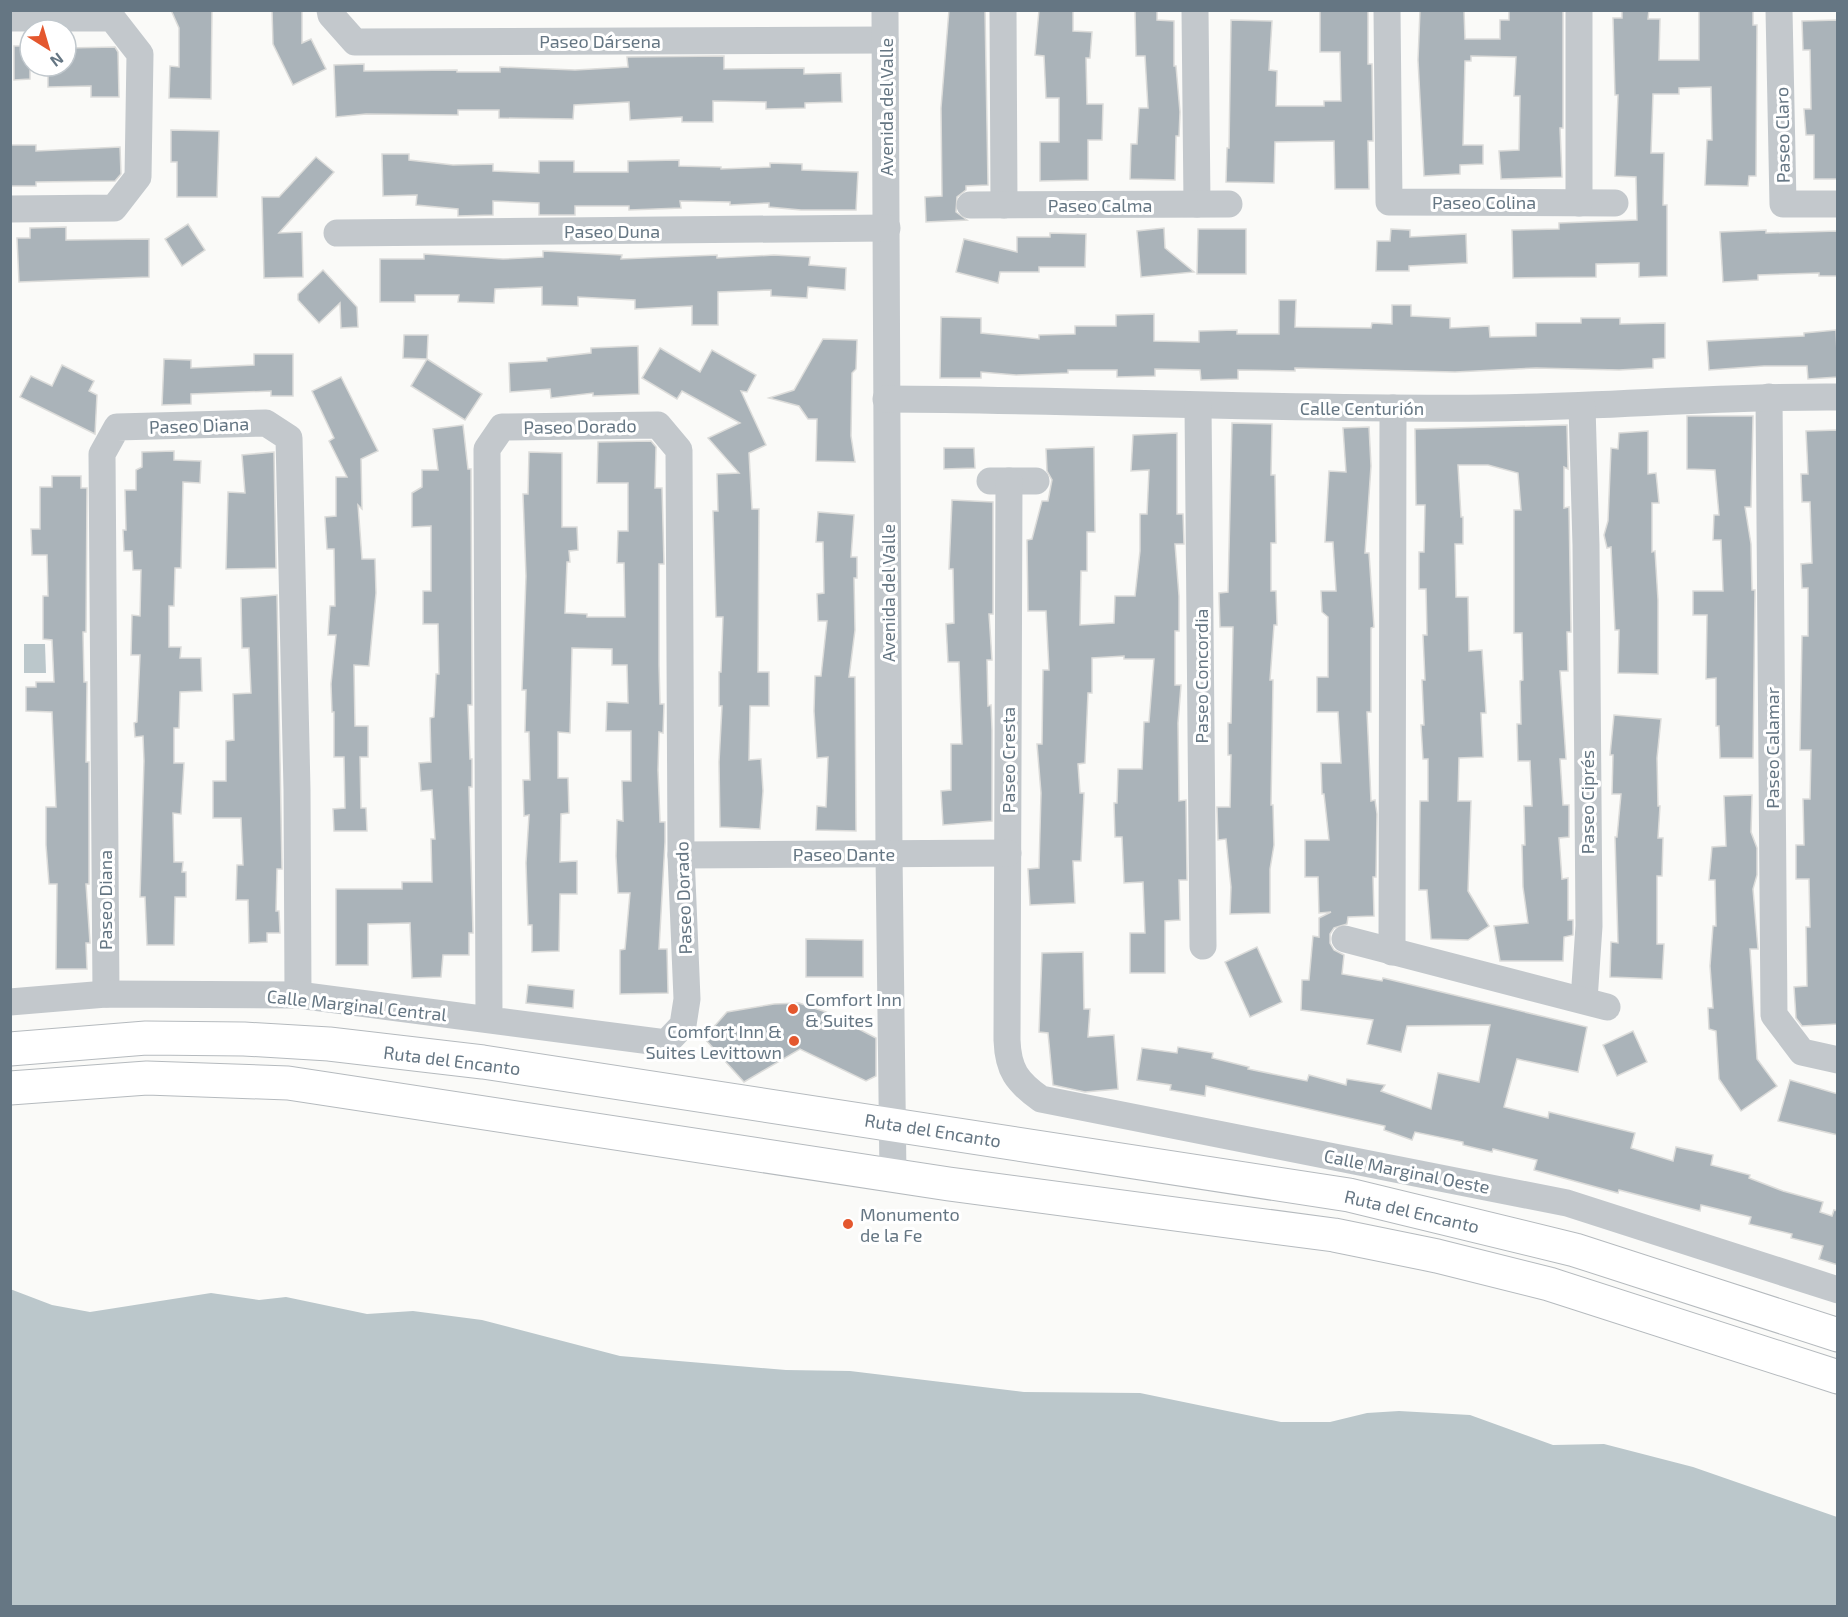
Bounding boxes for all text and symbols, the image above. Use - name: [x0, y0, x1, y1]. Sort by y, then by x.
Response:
- north arrow: [18, 18, 78, 78]
- street label: Paseo Dársena: [539, 30, 661, 52]
- street label: Avenida del Valle: [875, 38, 897, 176]
- text: N: [47, 49, 68, 71]
- street label: Paseo Claro: [1770, 87, 1794, 183]
- street label: Paseo Colina: [1432, 191, 1536, 213]
- street label: Paseo Calma: [1048, 194, 1152, 216]
- street label: Paseo Duna: [564, 220, 660, 242]
- street label: Calle Centurión: [1300, 397, 1424, 419]
- street label: Paseo Diana: [149, 412, 249, 438]
- street label: Paseo Dorado: [523, 414, 637, 438]
- street label: Avenida del Valle: [877, 524, 899, 662]
- street label: Paseo Concordia: [1190, 609, 1212, 744]
- street label: Paseo Calamar: [1761, 687, 1783, 809]
- street label: Paseo Cresta: [997, 707, 1019, 813]
- street label: Paseo Ciprés: [1576, 750, 1598, 854]
- street label: Paseo Dorado: [670, 841, 696, 955]
- street label: Paseo Dante: [793, 843, 895, 865]
- street label: Paseo Diana: [94, 850, 116, 950]
- street label: Calle Marginal Central: [266, 985, 449, 1025]
- place label: Comfort Inn & Suites: [805, 988, 902, 1031]
- marker: Comfort Inn & Suites: [786, 1002, 800, 1016]
- place label: Comfort Inn & Suites Levittown: [645, 1020, 782, 1063]
- marker: Comfort Inn & Suites Levittown: [787, 1034, 801, 1048]
- street label: Ruta del Encanto: [382, 1041, 522, 1079]
- street label: Ruta del Encanto: [863, 1108, 1003, 1152]
- street label: Calle Marginal Oeste: [1322, 1144, 1492, 1198]
- street label: Ruta del Encanto: [1342, 1185, 1482, 1237]
- place label: Monumento de la Fe: [860, 1203, 960, 1246]
- marker: Monumento de la Fe: [841, 1217, 855, 1231]

